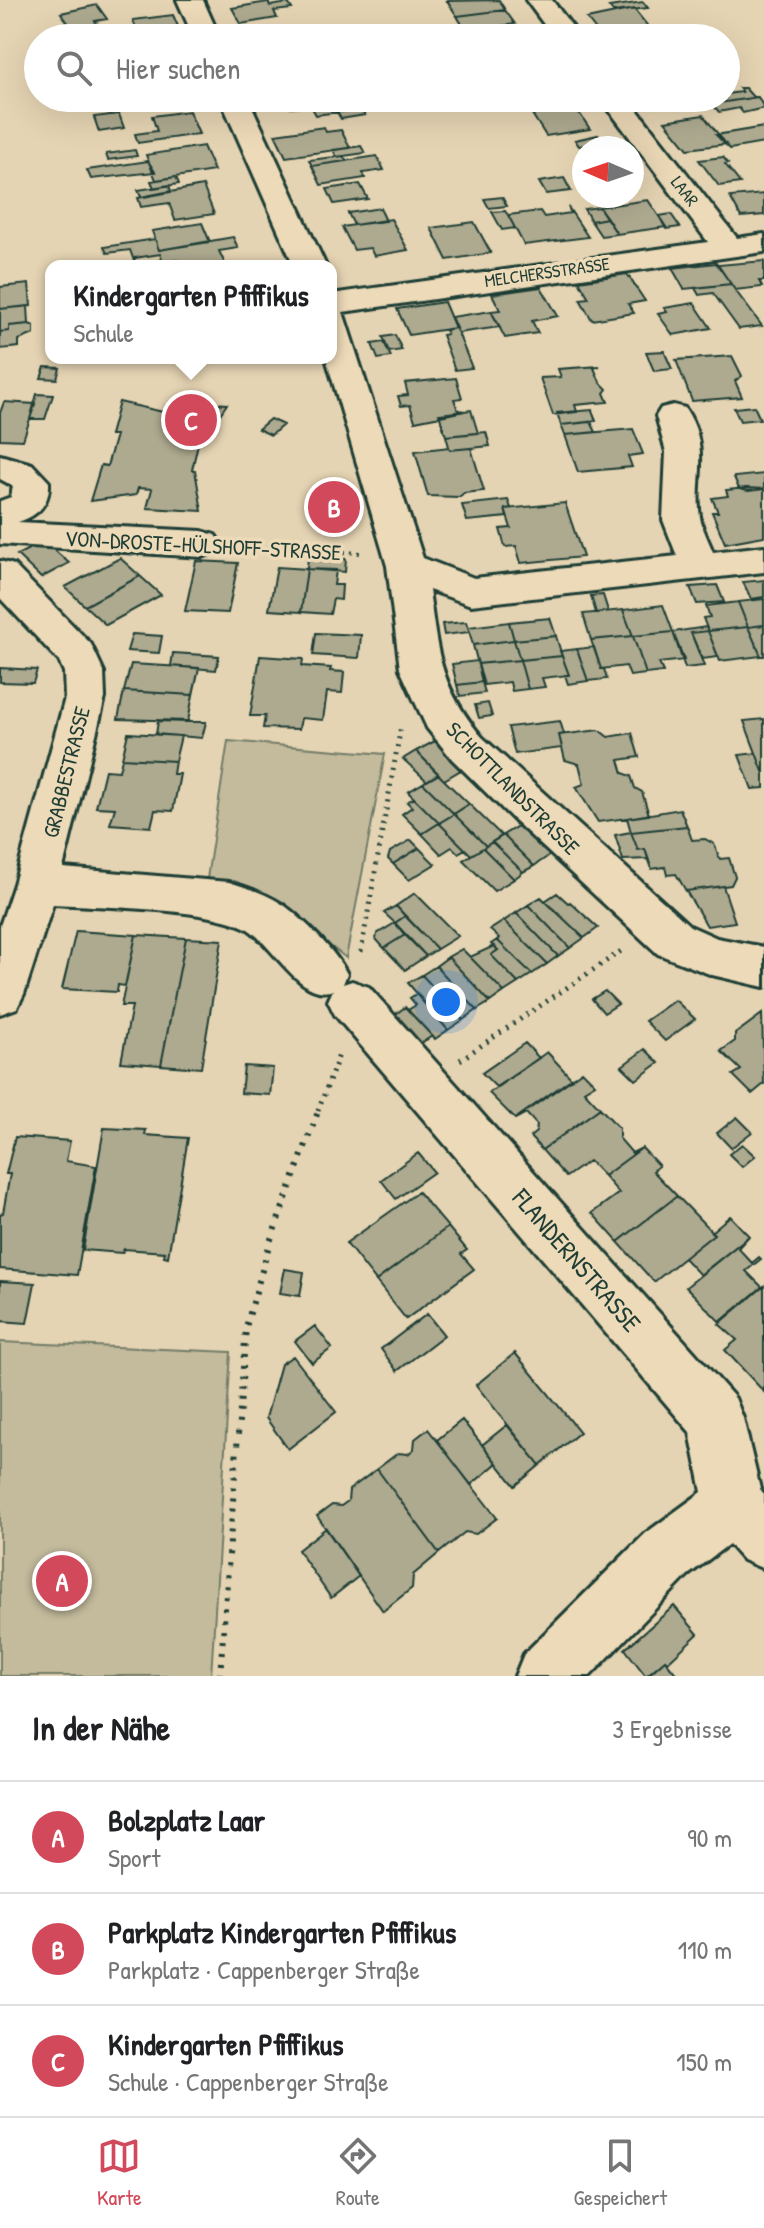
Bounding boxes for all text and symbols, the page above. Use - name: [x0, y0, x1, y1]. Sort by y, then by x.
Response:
- search box: [24, 24, 740, 112]
- icon: search: [52, 46, 96, 90]
- text: Hier suchen: [116, 48, 240, 88]
- north arrow: [572, 136, 644, 208]
- street label: LAAR: [665, 171, 705, 211]
- street label: MELCHERSSTRASSE: [483, 251, 611, 293]
- popup: [45, 260, 337, 364]
- text: Kindergarten Pfiffikus: [73, 275, 309, 315]
- text: Schule: [73, 315, 134, 350]
- pin: C: [165, 390, 217, 450]
- pin: B: [308, 477, 360, 537]
- street label: VON-DROSTE-HÜLSHOFF-STRASSE: [64, 523, 342, 567]
- street label: GRABBESTRASSE: [35, 703, 97, 841]
- street label: SCHOTTLANDSTRASSE: [440, 715, 587, 862]
- your location: [426, 982, 466, 1022]
- street label: FLANDERNSTRASSE: [504, 1180, 649, 1340]
- pin: A: [36, 1551, 88, 1611]
- text: In der Nähe: [32, 1705, 170, 1751]
- text: 3 Ergebnisse: [612, 1711, 732, 1746]
- text: Bolzplatz Laar: [108, 1800, 265, 1840]
- text: A: [52, 1820, 64, 1855]
- text: 90 m: [687, 1820, 732, 1855]
- text: Sport: [108, 1840, 161, 1875]
- text: Parkplatz Kindergarten Pfiffikus: [108, 1912, 456, 1952]
- text: B: [51, 1932, 65, 1967]
- text: 110 m: [678, 1932, 732, 1967]
- text: Parkplatz · Cappenberger Straße: [108, 1952, 420, 1987]
- text: Kindergarten Pfiffikus: [108, 2024, 343, 2064]
- text: C: [51, 2044, 65, 2079]
- text: 150 m: [676, 2044, 732, 2079]
- text: Schule · Cappenberger Straße: [108, 2064, 389, 2099]
- tab: Karte: [97, 2134, 142, 2212]
- tab: Route: [336, 2134, 380, 2212]
- tab: Gespeichert: [574, 2134, 667, 2212]

